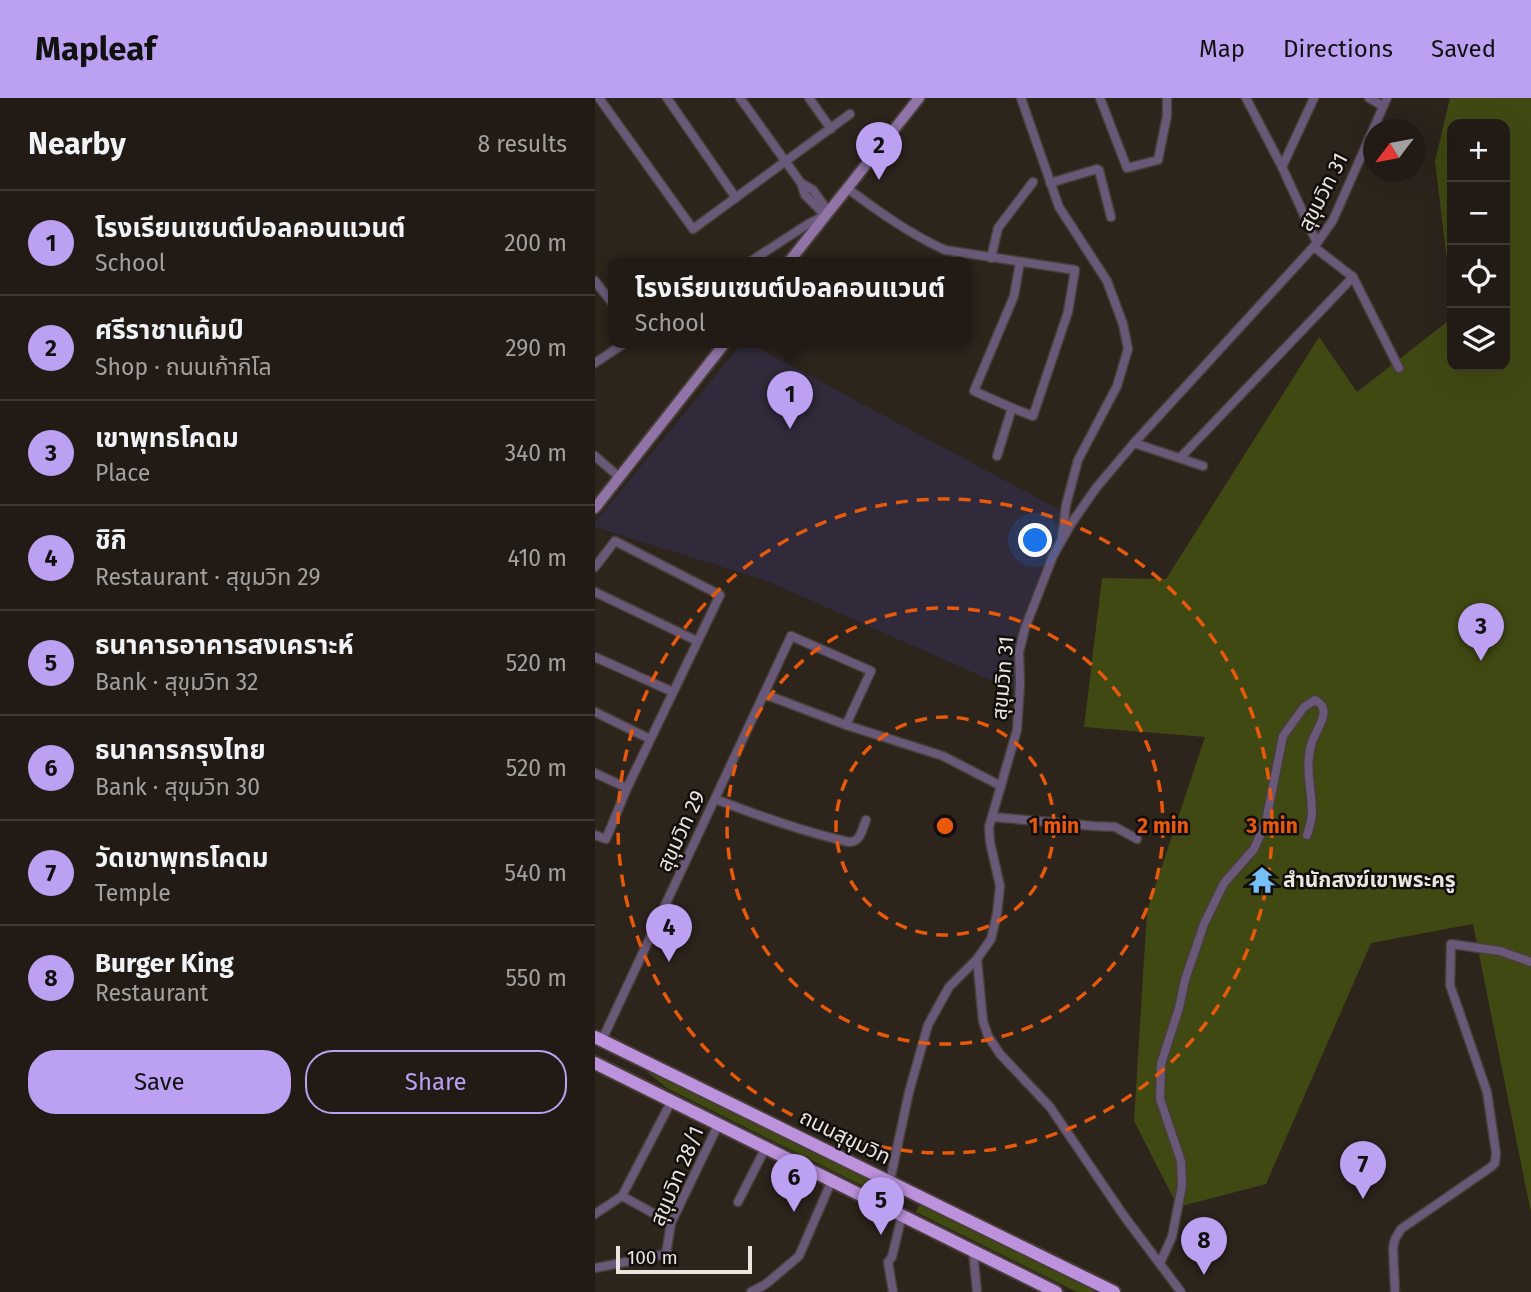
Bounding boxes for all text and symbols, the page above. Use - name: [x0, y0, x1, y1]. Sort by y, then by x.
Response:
- text: Mapleaf: [35, 29, 156, 69]
- text: Map: [1199, 35, 1245, 63]
- text: Directions: [1283, 35, 1393, 63]
- text: Saved: [1431, 35, 1496, 63]
- north arrow: [1363, 119, 1426, 182]
- map controls: [1447, 119, 1510, 371]
- button: +: [1447, 119, 1510, 182]
- pin: 2: [856, 122, 902, 180]
- text: Nearby: [28, 126, 126, 162]
- text: 8 results: [478, 130, 567, 158]
- street label: สุขุมวิท 31: [1292, 149, 1354, 235]
- button: −: [1447, 182, 1510, 245]
- text: โรงเรียนเซนต์ปอลคอนแวนต์: [95, 213, 405, 244]
- text: 1: [46, 229, 56, 257]
- text: 200 m: [504, 229, 567, 257]
- button: locate: [1447, 245, 1510, 308]
- text: School: [95, 249, 166, 277]
- popup: [608, 257, 972, 348]
- text: โรงเรียนเซนต์ปอลคอนแวนต์: [635, 273, 945, 304]
- button: layers: [1447, 308, 1510, 371]
- text: School: [635, 309, 705, 337]
- text: ศรีราชาแค้มป์: [95, 315, 244, 346]
- text: 2: [45, 334, 57, 362]
- text: 290 m: [505, 334, 567, 362]
- text: Shop · ถนนเก้ากิโล: [95, 353, 272, 381]
- pin: 1: [767, 371, 813, 429]
- text: เขาพุทธโคดม: [95, 423, 239, 454]
- text: 3: [45, 439, 57, 467]
- text: 340 m: [505, 439, 567, 467]
- text: Place: [95, 459, 150, 487]
- your location: [1018, 523, 1052, 557]
- text: ชิกิ: [95, 525, 127, 556]
- text: 4: [45, 544, 58, 572]
- text: 410 m: [507, 544, 567, 572]
- text: Restaurant · สุขุมวิท 29: [95, 563, 320, 591]
- pin: 3: [1458, 603, 1504, 661]
- text: ธนาคารอาคารสงเคราะห์: [95, 630, 354, 661]
- street label: สุขุมวิท 31: [986, 635, 1020, 721]
- text: 5: [45, 649, 57, 677]
- text: 520 m: [506, 649, 567, 677]
- text: Bank · สุขุมวิท 32: [95, 668, 258, 696]
- text: ธนาคารกรุงไทย: [95, 735, 266, 766]
- text: 6: [45, 754, 57, 782]
- text: 520 m: [506, 754, 567, 782]
- text: Bank · สุขุมวิท 30: [95, 773, 260, 801]
- street label: สุขุมวิท 29: [651, 786, 711, 876]
- text: 1 min: [1029, 813, 1079, 839]
- text: 2 min: [1137, 813, 1189, 839]
- text: 3 min: [1245, 813, 1298, 839]
- centre of rings: [933, 814, 957, 838]
- text: วัดเขาพุทธโคดม: [95, 843, 269, 874]
- text: 7: [46, 859, 56, 887]
- text: 540 m: [505, 859, 567, 887]
- temple icon: สำนักสงฆ์เขาพระครู: [1247, 865, 1277, 895]
- place label: สำนักสงฆ์เขาพระครู: [1283, 867, 1456, 893]
- text: Temple: [95, 879, 171, 907]
- pin: 4: [646, 904, 692, 962]
- text: Burger King: [95, 948, 234, 979]
- text: 8: [44, 964, 58, 992]
- text: 550 m: [505, 964, 567, 992]
- text: Restaurant: [95, 979, 208, 1007]
- button: Save: [28, 1050, 291, 1114]
- button: Share: [305, 1050, 567, 1114]
- street label: ถนนสุขุมวิท: [795, 1104, 895, 1170]
- street label: สุขุมวิท 28/1: [644, 1122, 710, 1230]
- pin: 7: [1340, 1141, 1386, 1199]
- pin: 6: [771, 1154, 817, 1212]
- pin: 5: [858, 1177, 904, 1235]
- pin: 8: [1181, 1217, 1227, 1275]
- scale bar: [616, 1243, 753, 1275]
- text: 100 m: [627, 1246, 678, 1269]

